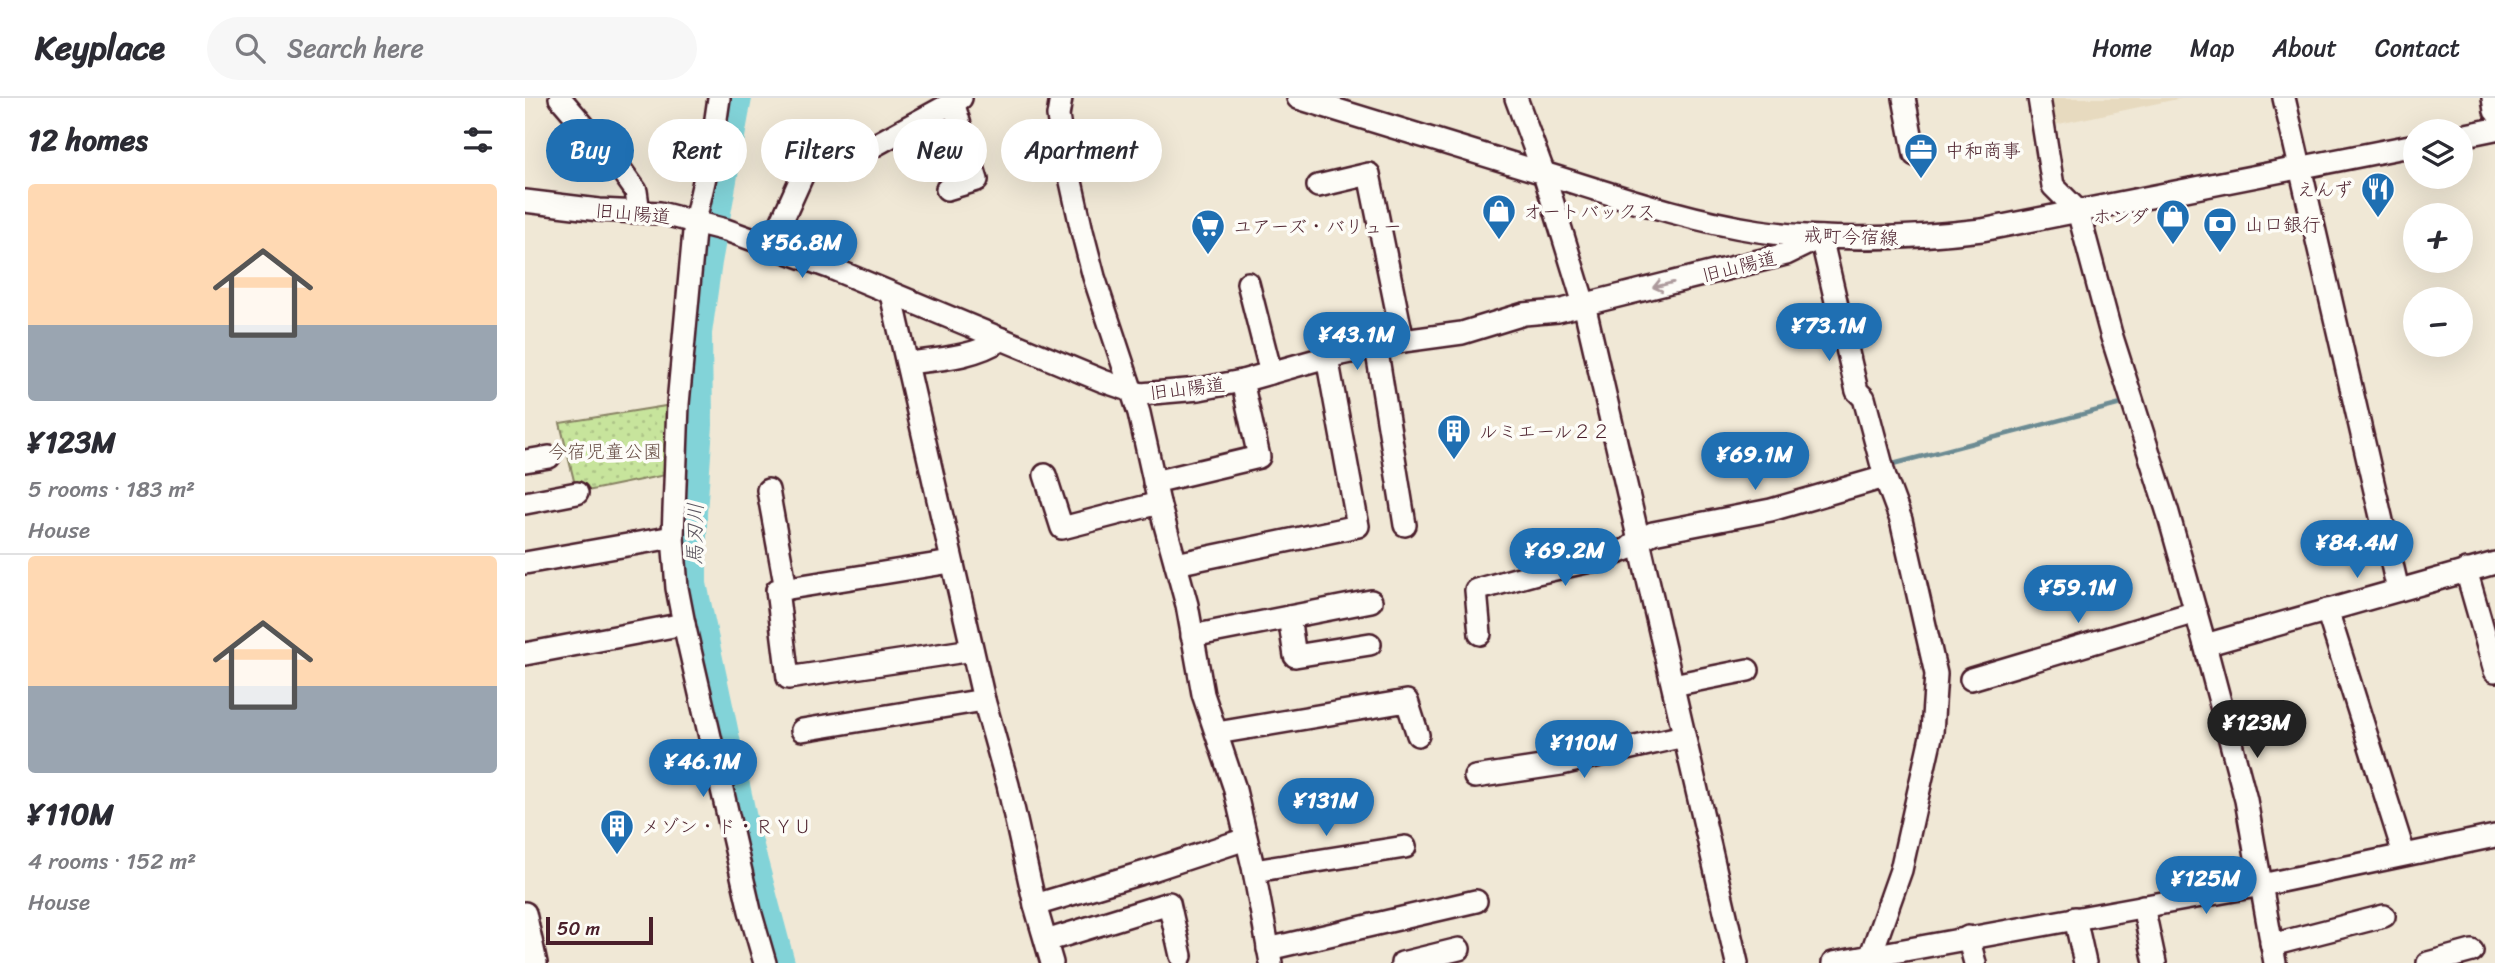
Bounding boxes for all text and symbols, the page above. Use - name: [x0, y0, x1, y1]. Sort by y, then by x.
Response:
- search box: [207, 17, 697, 80]
- text: Keyplace: [35, 19, 165, 77]
- text: Search here: [287, 25, 424, 71]
- text: Home: [2092, 27, 2152, 69]
- text: Map: [2190, 27, 2234, 69]
- text: About: [2272, 27, 2337, 69]
- text: Contact: [2375, 27, 2460, 69]
- icon: search: [231, 29, 269, 67]
- text: 12 homes: [28, 113, 148, 167]
- chip: Buy: [546, 119, 634, 182]
- chip: Rent: [648, 119, 747, 182]
- chip: Filters: [761, 119, 879, 182]
- chip: New: [893, 119, 987, 182]
- chip: Apartment: [1001, 119, 1162, 182]
- map controls: [2403, 119, 2473, 357]
- button: layers: [2403, 119, 2473, 189]
- icon: filters: [459, 121, 497, 159]
- office icon: 中和商事: [1902, 131, 1940, 180]
- place label: 中和商事: [1945, 134, 2021, 167]
- restaurant icon: えんず: [2359, 170, 2397, 219]
- place label: えんず: [2297, 173, 2353, 206]
- shop icon: オートバックス: [1480, 192, 1518, 241]
- street label: 旧山陽道: [594, 194, 672, 233]
- place label: オートバックス: [1523, 195, 1656, 228]
- shop icon: ホンダ: [2154, 197, 2192, 246]
- place label: ホンダ: [2093, 200, 2149, 233]
- button: +: [2403, 203, 2473, 273]
- bank icon: 山口銀行: [2201, 205, 2239, 254]
- supermarket icon: ユアーズ・バリュー: [1189, 207, 1227, 256]
- place label: 山口銀行: [2245, 208, 2321, 241]
- place label: ユアーズ・バリュー: [1233, 210, 1402, 243]
- street label: 戒町今宿線: [1803, 218, 1899, 255]
- pin: ¥56.8M: [745, 220, 859, 280]
- text: ¥56.8M: [762, 222, 842, 263]
- icon: home: [200, 230, 326, 356]
- street label: 旧山陽道: [1698, 241, 1780, 292]
- one-way arrow: [1652, 279, 1674, 292]
- button: −: [2403, 287, 2473, 357]
- pin: ¥73.1M: [1772, 303, 1886, 363]
- text: ¥73.1M: [1792, 305, 1866, 346]
- pin: ¥43.1M: [1300, 313, 1414, 372]
- text: ¥43.1M: [1319, 314, 1395, 355]
- street label: 旧山陽道: [1147, 367, 1227, 410]
- building icon: ルミエール２２: [1435, 412, 1473, 461]
- text: ¥123M: [28, 415, 116, 469]
- place label: ルミエール２２: [1479, 415, 1611, 448]
- pin: ¥69.1M: [1698, 432, 1812, 492]
- text: ¥69.1M: [1717, 434, 1793, 475]
- park label: 今宿児童公園: [548, 435, 662, 468]
- text: 5 rooms · 183 m²: [28, 469, 195, 510]
- water label: 馬刃川: [675, 502, 715, 566]
- text: House: [28, 510, 90, 551]
- pin: ¥84.4M: [2300, 520, 2414, 580]
- text: ¥84.4M: [2316, 522, 2398, 563]
- pin: ¥69.2M: [1508, 528, 1622, 588]
- text: ¥69.2M: [1526, 530, 1604, 571]
- pin: ¥59.1M: [2021, 566, 2135, 625]
- text: ¥59.1M: [2040, 567, 2116, 608]
- icon: home: [200, 602, 326, 728]
- pin: ¥123M: [2208, 700, 2306, 760]
- text: ¥123M: [2223, 702, 2291, 743]
- pin: ¥110M: [1535, 720, 1633, 780]
- text: ¥110M: [1551, 722, 1617, 763]
- pin: ¥46.1M: [646, 740, 760, 799]
- text: ¥46.1M: [665, 741, 741, 782]
- pin: ¥131M: [1277, 778, 1375, 838]
- text: ¥131M: [1294, 780, 1358, 821]
- text: ¥110M: [28, 787, 114, 841]
- building icon: メゾン・ド・ＲＹＵ: [598, 807, 636, 856]
- place label: メゾン・ド・ＲＹＵ: [641, 810, 812, 843]
- text: 4 rooms · 152 m²: [28, 841, 196, 882]
- pin: ¥125M: [2157, 856, 2255, 916]
- text: ¥125M: [2172, 858, 2240, 899]
- text: House: [28, 882, 90, 923]
- text: 50 m: [557, 912, 600, 945]
- scale bar: [546, 914, 653, 946]

